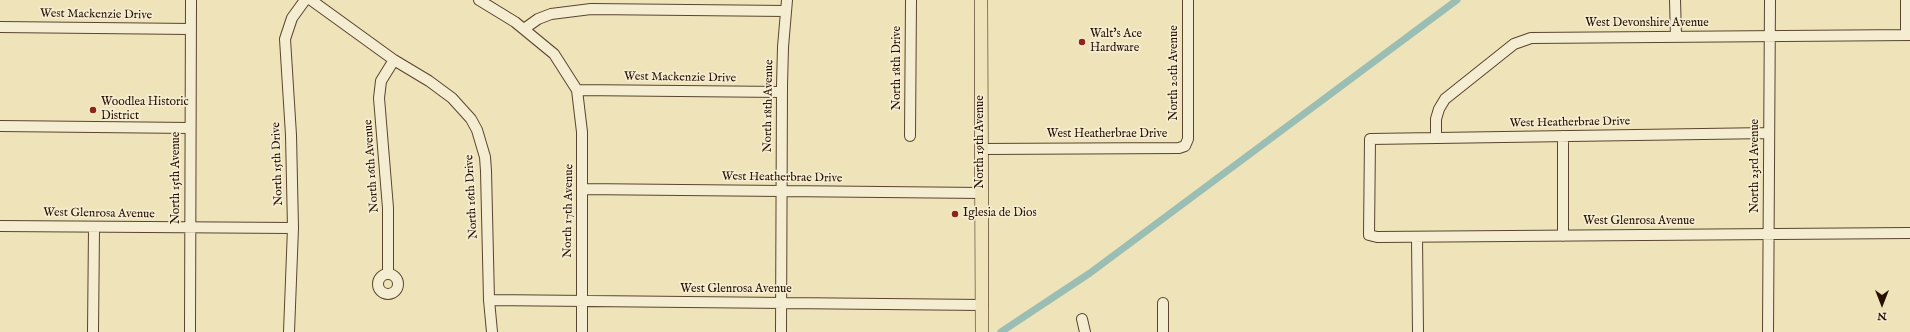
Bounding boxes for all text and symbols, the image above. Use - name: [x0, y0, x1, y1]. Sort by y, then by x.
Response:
- street label: West Mackenzie Drive: [40, 7, 152, 23]
- street label: West Devonshire Avenue: [1585, 17, 1709, 31]
- street label: North 20th Avenue: [1168, 25, 1182, 121]
- street label: North 18th Drive: [891, 26, 905, 110]
- place label: Walt's Ace Hardware: [1090, 28, 1142, 56]
- marker: Walt's Ace Hardware: [1077, 37, 1087, 47]
- street label: North 18th Avenue: [761, 59, 777, 153]
- street label: West Mackenzie Drive: [624, 70, 736, 86]
- street label: North 19th Avenue: [974, 95, 988, 189]
- place label: Woodlea Historic District: [101, 96, 189, 124]
- marker: Woodlea Historic District: [88, 105, 98, 115]
- street label: West Heatherbrae Drive: [1510, 115, 1630, 131]
- street label: North 16th Avenue: [362, 119, 382, 213]
- street label: North 23rd Avenue: [1749, 119, 1763, 213]
- street label: North 15th Drive: [269, 122, 287, 206]
- street label: West Heatherbrae Drive: [1047, 128, 1167, 142]
- street label: North 15th Avenue: [170, 132, 184, 224]
- street label: North 16th Drive: [463, 154, 481, 240]
- street label: North 17th Avenue: [561, 164, 577, 258]
- street label: West Heatherbrae Drive: [722, 170, 842, 186]
- street label: West Glenrosa Avenue: [43, 206, 155, 222]
- place label: Iglesia de Dios: [963, 207, 1037, 221]
- marker: Iglesia de Dios: [950, 209, 960, 219]
- street label: West Glenrosa Avenue: [1583, 215, 1695, 229]
- street label: West Glenrosa Avenue: [680, 283, 792, 297]
- north arrow: [1862, 284, 1902, 324]
- text: N: [1877, 309, 1887, 323]

